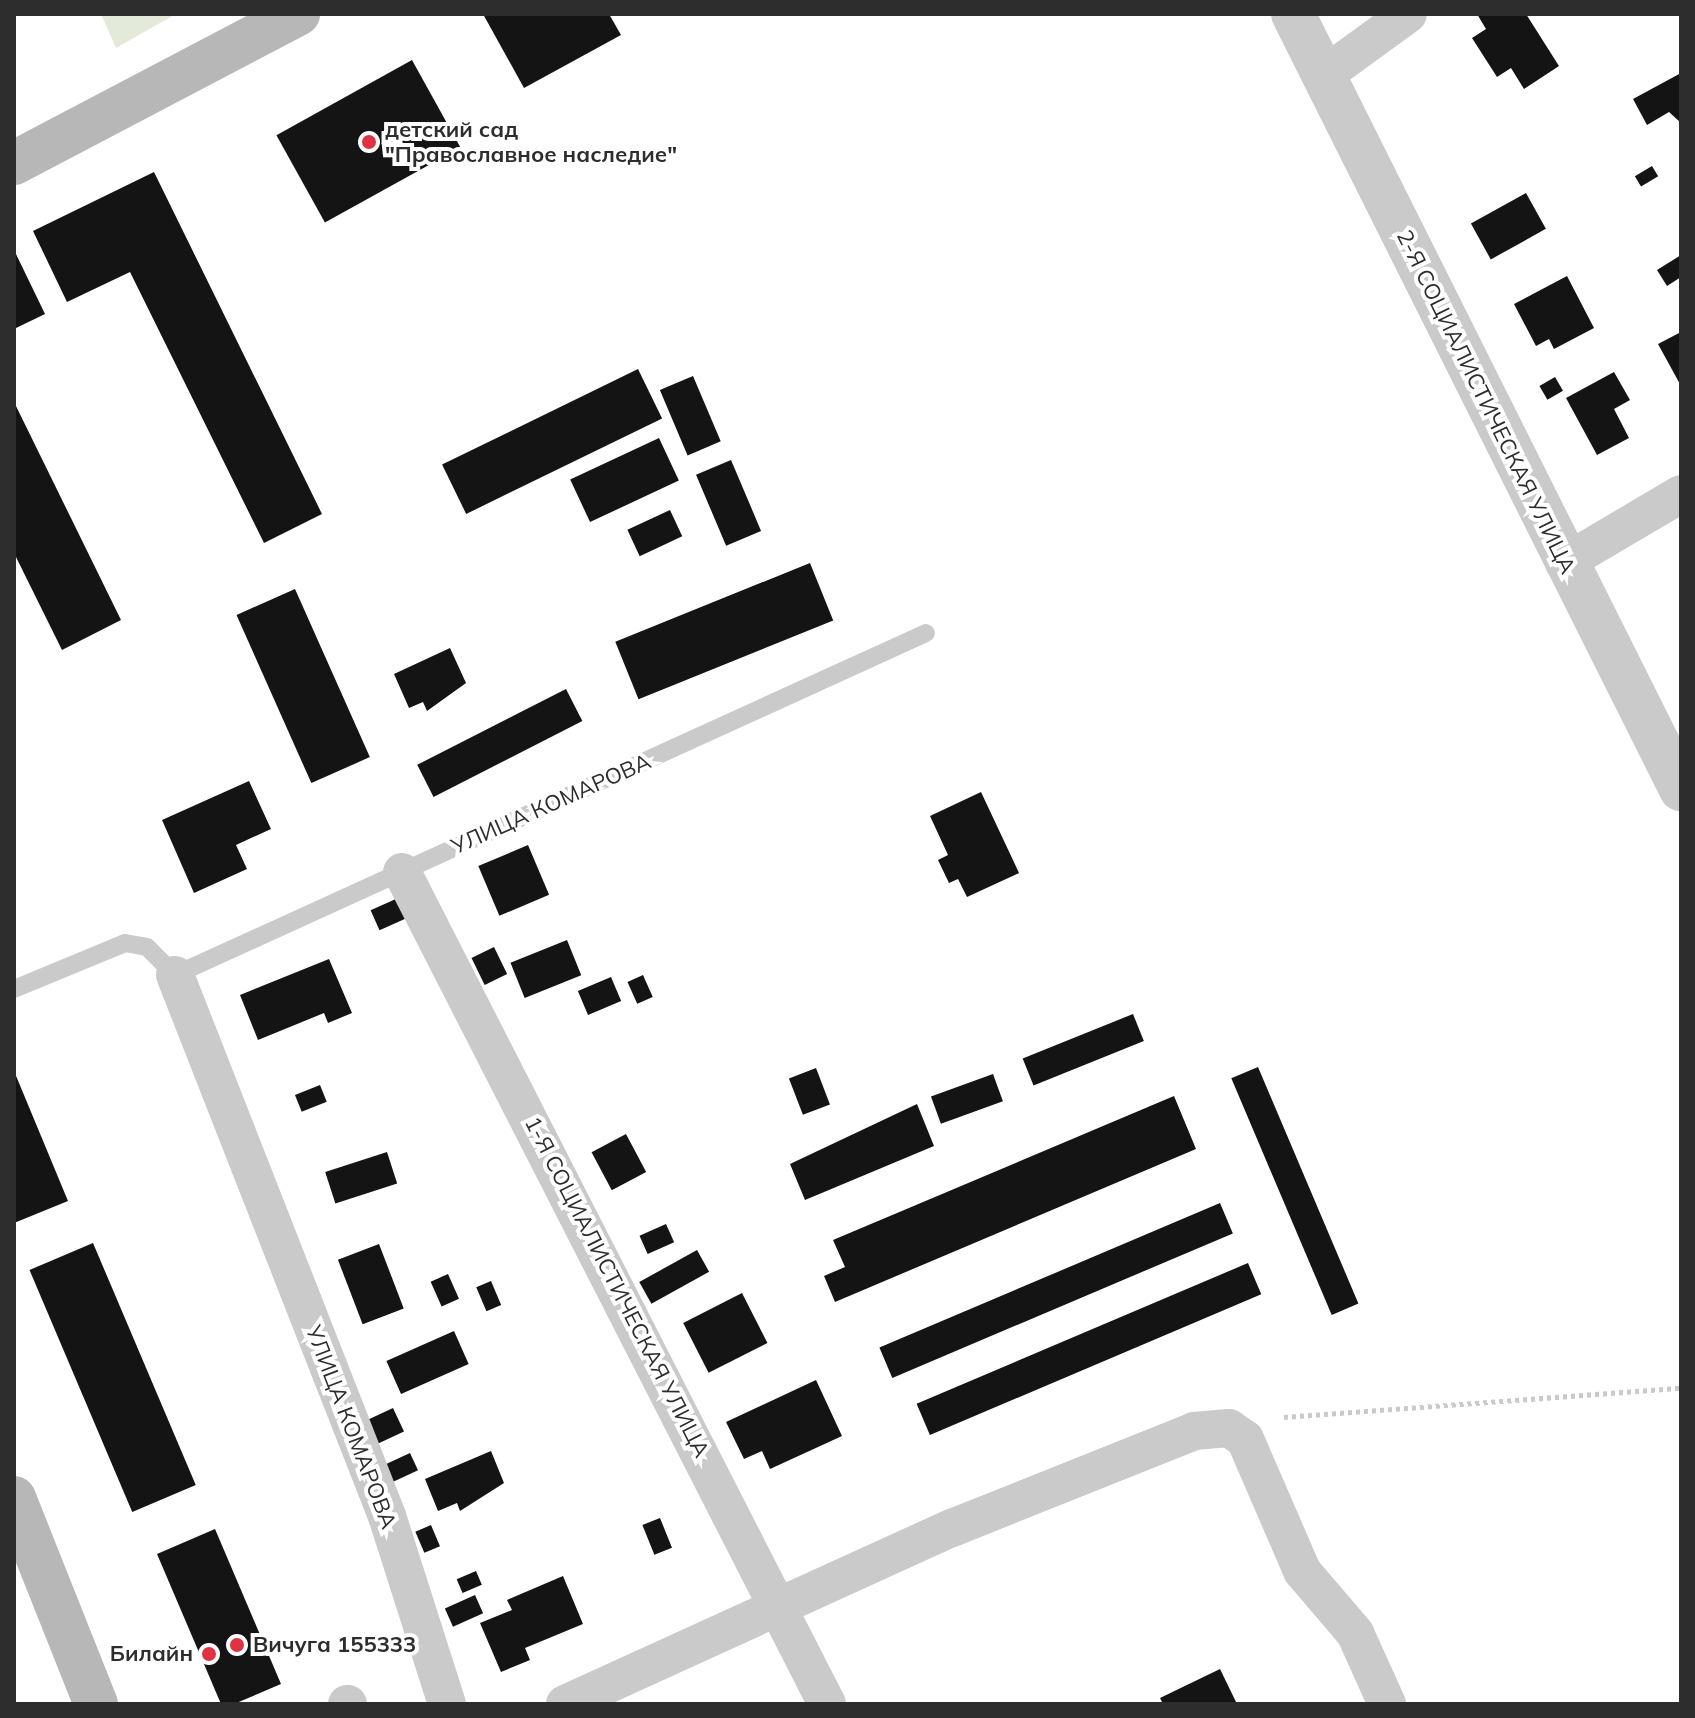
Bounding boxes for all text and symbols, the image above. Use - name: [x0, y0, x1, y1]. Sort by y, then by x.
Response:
- place label: детский сад "Православное наследие": [385, 116, 677, 168]
- marker: детский сад "Православное наследие": [360, 133, 378, 151]
- street label: 2-Я СОЦИАЛИСТИЧЕСКАЯ УЛИЦА: [1391, 226, 1581, 578]
- street label: УЛИЦА КОМАРОВА: [447, 748, 655, 860]
- street label: 1-Я СОЦИАЛИСТИЧЕСКАЯ УЛИЦА: [519, 1112, 715, 1462]
- street label: УЛИЦА КОМАРОВА: [300, 1322, 402, 1532]
- place label: Вичуга 155333: [253, 1632, 416, 1658]
- marker: Вичуга 155333: [228, 1636, 246, 1654]
- place label: Билайн: [110, 1641, 193, 1667]
- marker: Билайн: [200, 1645, 218, 1663]

